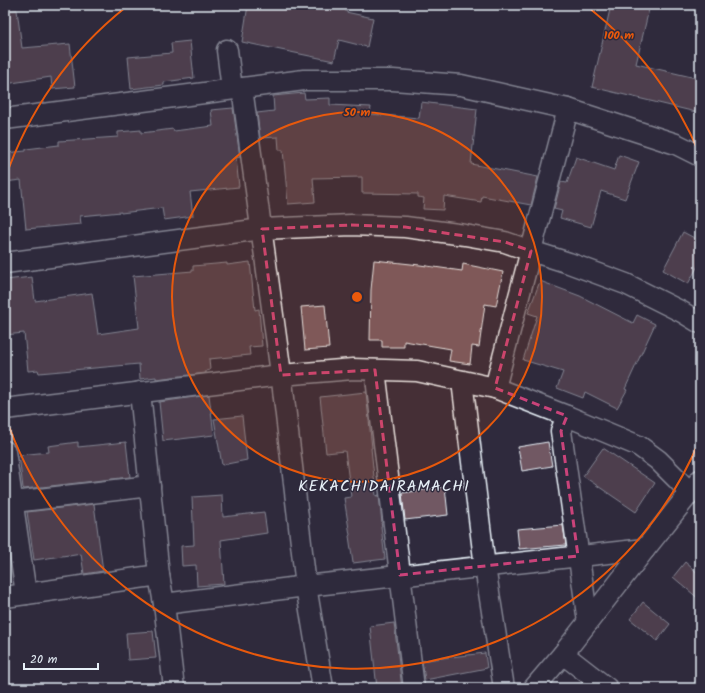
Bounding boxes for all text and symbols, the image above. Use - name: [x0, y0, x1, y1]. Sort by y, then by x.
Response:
- text: 100 m: [604, 26, 634, 45]
- text: 50 m: [343, 103, 371, 122]
- centre of rings: [350, 290, 364, 304]
- district label: KEKACHIDAIRAMACHI: [298, 474, 470, 499]
- scale bar: [24, 645, 98, 671]
- text: 20 m: [30, 650, 58, 669]

